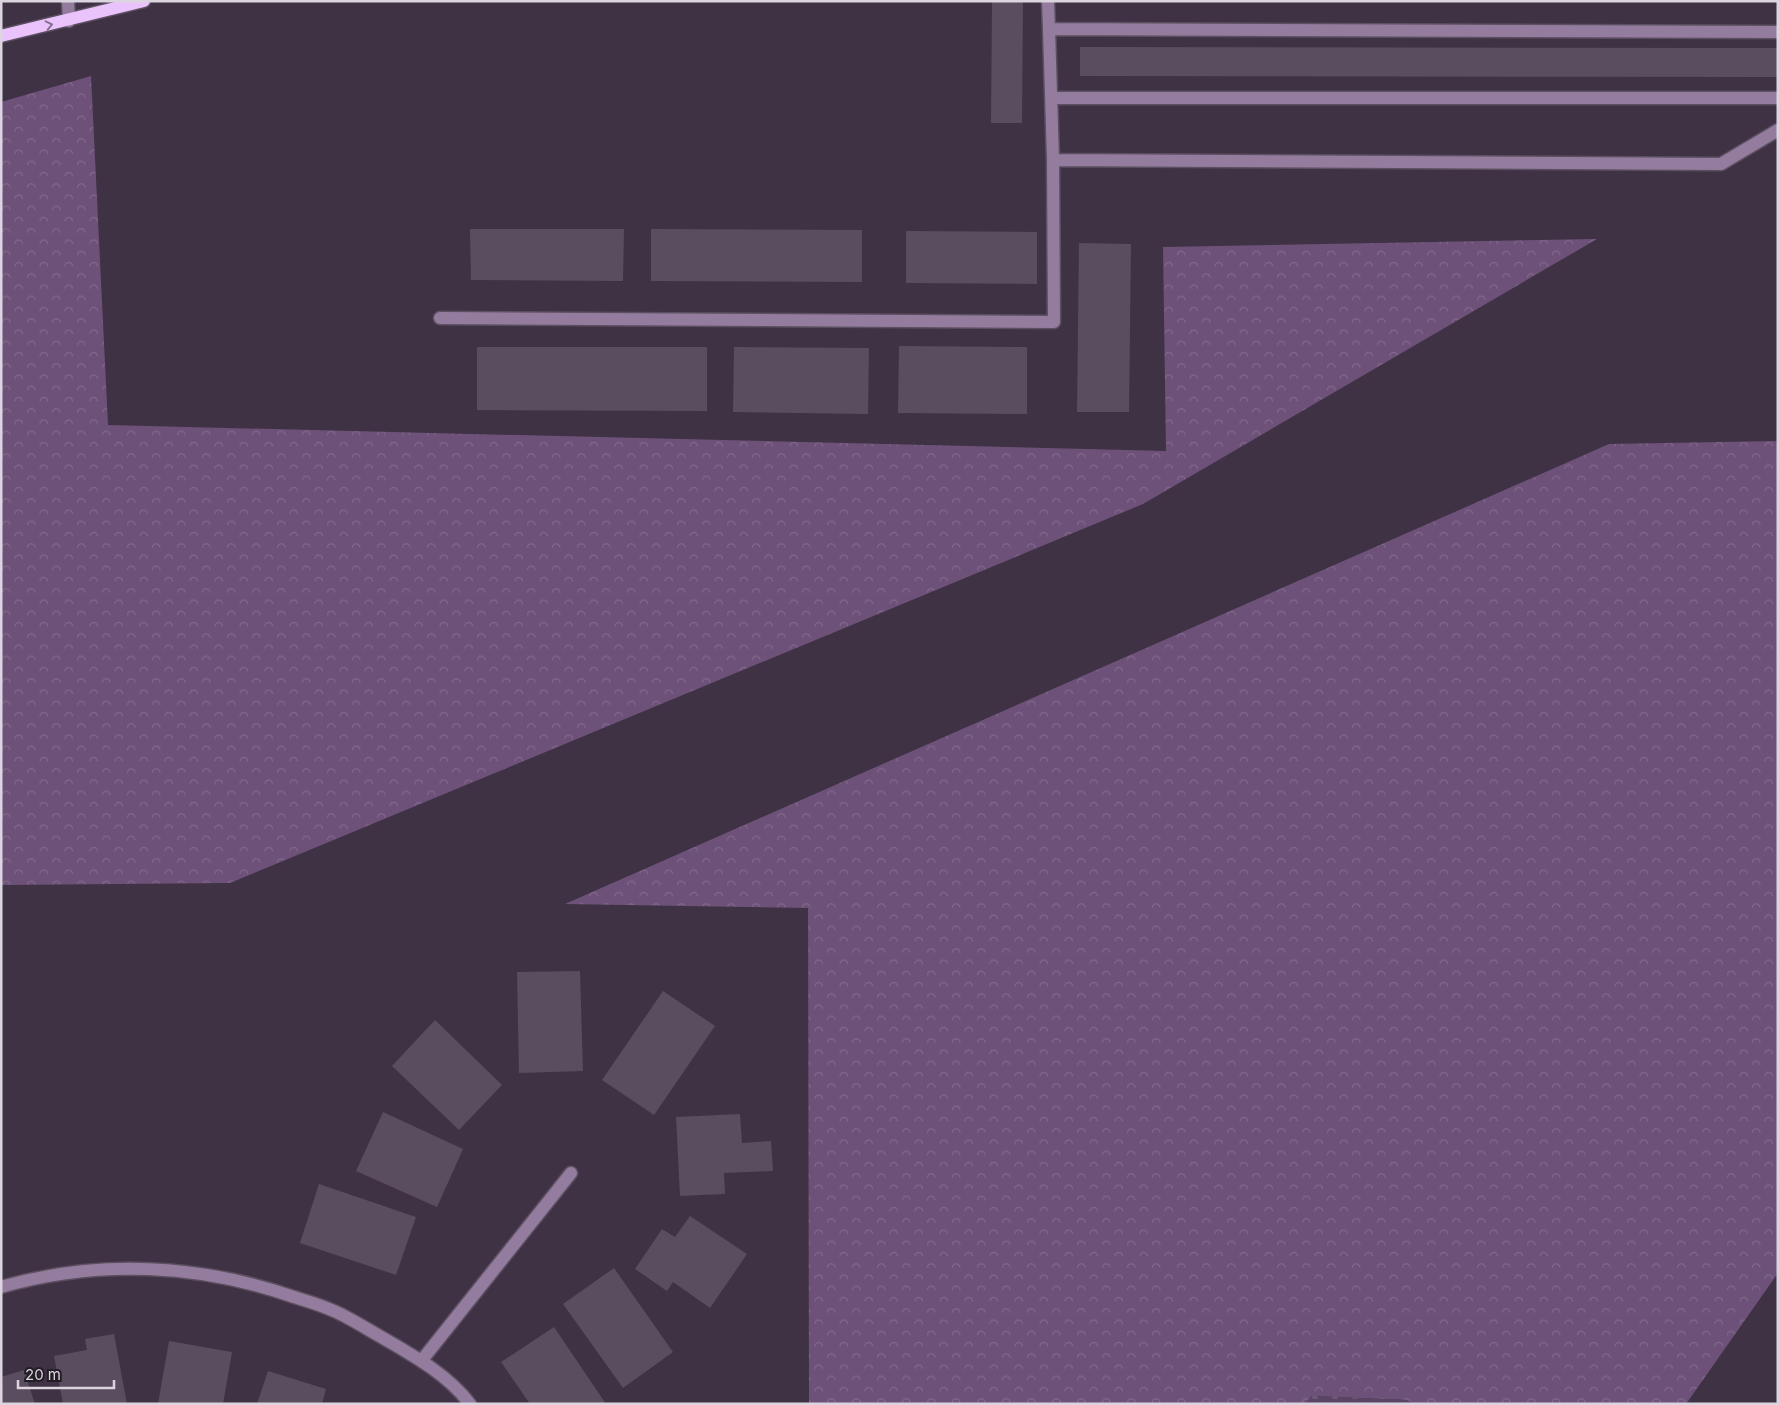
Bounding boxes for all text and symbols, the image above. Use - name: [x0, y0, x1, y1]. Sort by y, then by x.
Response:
- one-way arrow: [44, 21, 53, 31]
- scale bar: [18, 1358, 114, 1390]
- text: 20 m: [25, 1365, 61, 1384]

